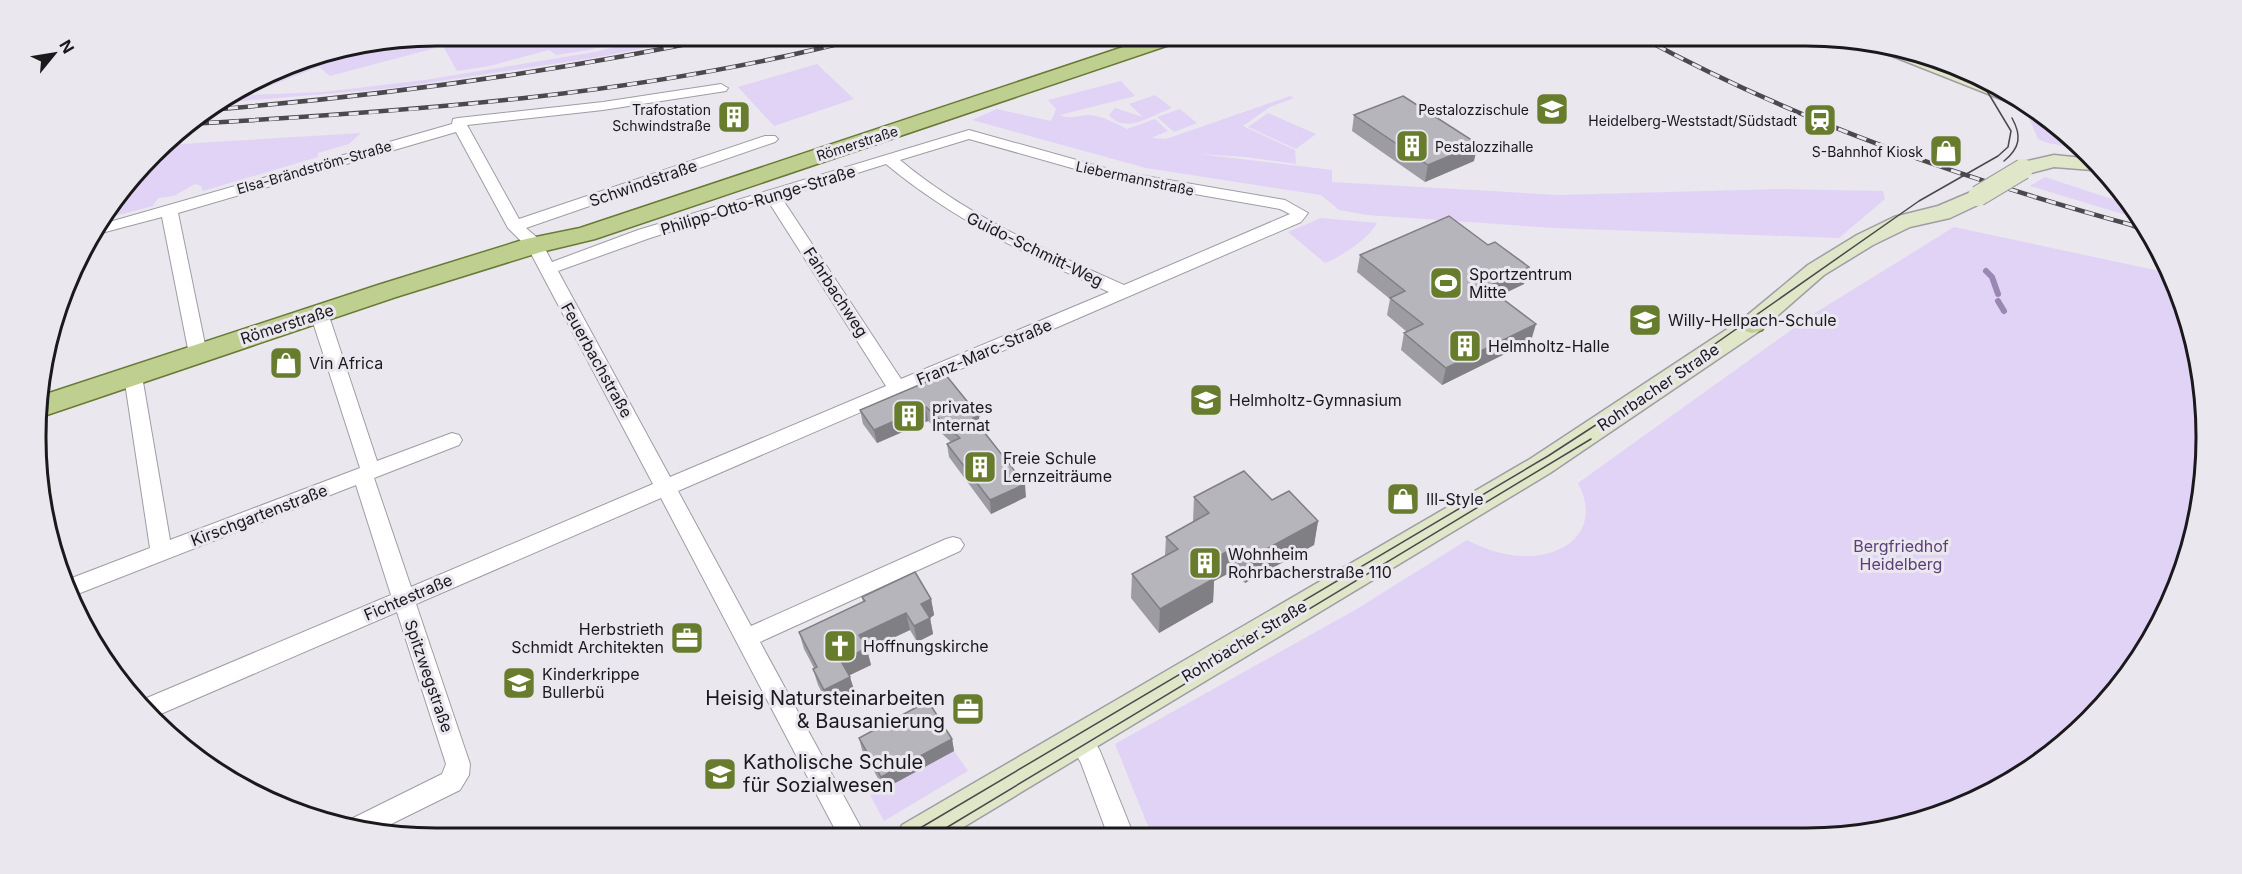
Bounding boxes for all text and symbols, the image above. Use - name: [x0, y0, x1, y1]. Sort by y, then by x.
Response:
- north arrow: [24, 24, 84, 84]
- text: N: [55, 36, 79, 57]
- school or university icon: Pestalozzischule: [1534, 91, 1570, 127]
- building icon: Trafostation Schwindstraße: [716, 99, 752, 135]
- place label: Trafostation Schwindstraße: [612, 101, 711, 134]
- place label: Pestalozzischule: [1418, 101, 1529, 118]
- station icon: Heidelberg-Weststadt/Südstadt: [1802, 102, 1838, 138]
- place label: Heidelberg-Weststadt/Südstadt: [1588, 112, 1797, 129]
- street label: Römerstraße: [814, 122, 900, 164]
- building icon: Pestalozzihalle: [1394, 128, 1430, 164]
- shop icon: S-Bahnhof Kiosk: [1928, 133, 1964, 169]
- street label: Elsa-Brändström-Straße: [235, 137, 393, 197]
- place label: Pestalozzihalle: [1435, 138, 1533, 155]
- place label: S-Bahnhof Kiosk: [1812, 143, 1923, 160]
- street label: Schwindstraße: [586, 155, 700, 211]
- street label: Liebermannstraße: [1074, 157, 1196, 199]
- street label: Philipp-Otto-Runge-Straße: [658, 161, 858, 239]
- street label: Guido-Schmitt-Weg: [964, 207, 1106, 291]
- street label: Fahrbachweg: [799, 243, 873, 341]
- place label: Sportzentrum Mitte: [1469, 264, 1572, 302]
- sports icon: Sportzentrum Mitte: [1428, 265, 1464, 301]
- street label: Feuerbachstraße: [557, 299, 637, 421]
- street label: Römerstraße: [238, 300, 336, 348]
- school or university icon: Willy-Hellpach-Schule: [1627, 302, 1663, 338]
- place label: Willy-Hellpach-Schule: [1668, 310, 1837, 330]
- street label: Franz-Marc-Straße: [913, 314, 1055, 390]
- building icon: Helmholtz-Halle: [1447, 328, 1483, 364]
- place label: Helmholtz-Halle: [1488, 336, 1610, 356]
- street label: Rohrbacher Straße: [1593, 339, 1723, 435]
- shop icon: Vin Africa: [268, 345, 304, 381]
- place label: Vin Africa: [309, 353, 383, 373]
- school or university icon: Helmholtz-Gymnasium: [1188, 382, 1224, 418]
- place label: Helmholtz-Gymnasium: [1229, 390, 1402, 410]
- place label: privates Internat: [932, 397, 993, 435]
- building icon: privates Internat: [891, 398, 927, 434]
- place label: Freie Schule Lernzeiträume: [1003, 448, 1112, 486]
- building icon: Freie Schule Lernzeiträume: [962, 449, 998, 485]
- street label: Kirschgartenstraße: [188, 480, 330, 550]
- shop icon: Ill-Style: [1385, 481, 1421, 517]
- place label: Ill-Style: [1426, 489, 1484, 509]
- park label: Bergfriedhof Heidelberg: [1853, 536, 1949, 574]
- place label: Wohnheim Rohrbacherstraße 110: [1228, 544, 1392, 582]
- building icon: Wohnheim Rohrbacherstraße 110: [1187, 545, 1223, 581]
- street label: Fichtestraße: [361, 569, 455, 625]
- street label: Rohrbacher Straße: [1178, 596, 1310, 686]
- street label: Spitzwegstraße: [400, 617, 458, 735]
- place label: Herbstrieth Schmidt Architekten: [511, 619, 664, 657]
- office icon: Herbstrieth Schmidt Architekten: [669, 620, 705, 656]
- church icon: Hoffnungskirche: [822, 628, 858, 664]
- place label: Hoffnungskirche: [863, 636, 989, 656]
- place label: Kinderkrippe Bullerbü: [542, 664, 640, 702]
- school or university icon: Kinderkrippe Bullerbü: [501, 665, 537, 701]
- place label: Heisig Natursteinarbeiten & Bausanierung: [705, 686, 945, 733]
- office icon: Heisig Natursteinarbeiten & Bausanierung: [950, 691, 986, 727]
- place label: Katholische Schule für Sozialwesen: [743, 750, 923, 797]
- school or university icon: Katholische Schule für Sozialwesen: [702, 756, 738, 792]

